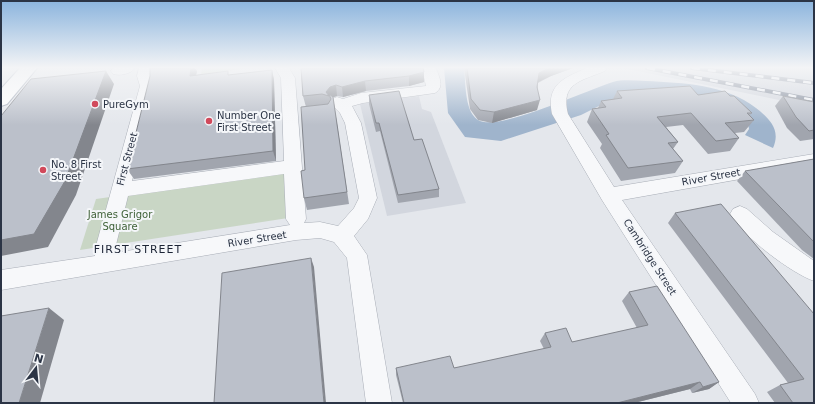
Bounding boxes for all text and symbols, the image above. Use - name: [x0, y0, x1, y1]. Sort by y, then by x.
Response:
- marker: PureGym: [90, 99, 100, 109]
- place label: PureGym: [103, 99, 149, 110]
- place label: Number One First Street: [217, 110, 281, 133]
- marker: Number One First Street: [204, 116, 214, 126]
- street label: First Street: [115, 131, 139, 187]
- place label: No. 8 First Street: [51, 159, 101, 182]
- marker: No. 8 First Street: [38, 165, 48, 175]
- street label: River Street: [681, 166, 741, 188]
- park label: James Grigor Square: [87, 209, 153, 232]
- street label: Cambridge Street: [621, 217, 679, 297]
- street label: River Street: [227, 229, 287, 249]
- district label: FIRST STREET: [94, 243, 182, 256]
- north arrow: [16, 348, 56, 388]
- text: N: [32, 351, 45, 366]

